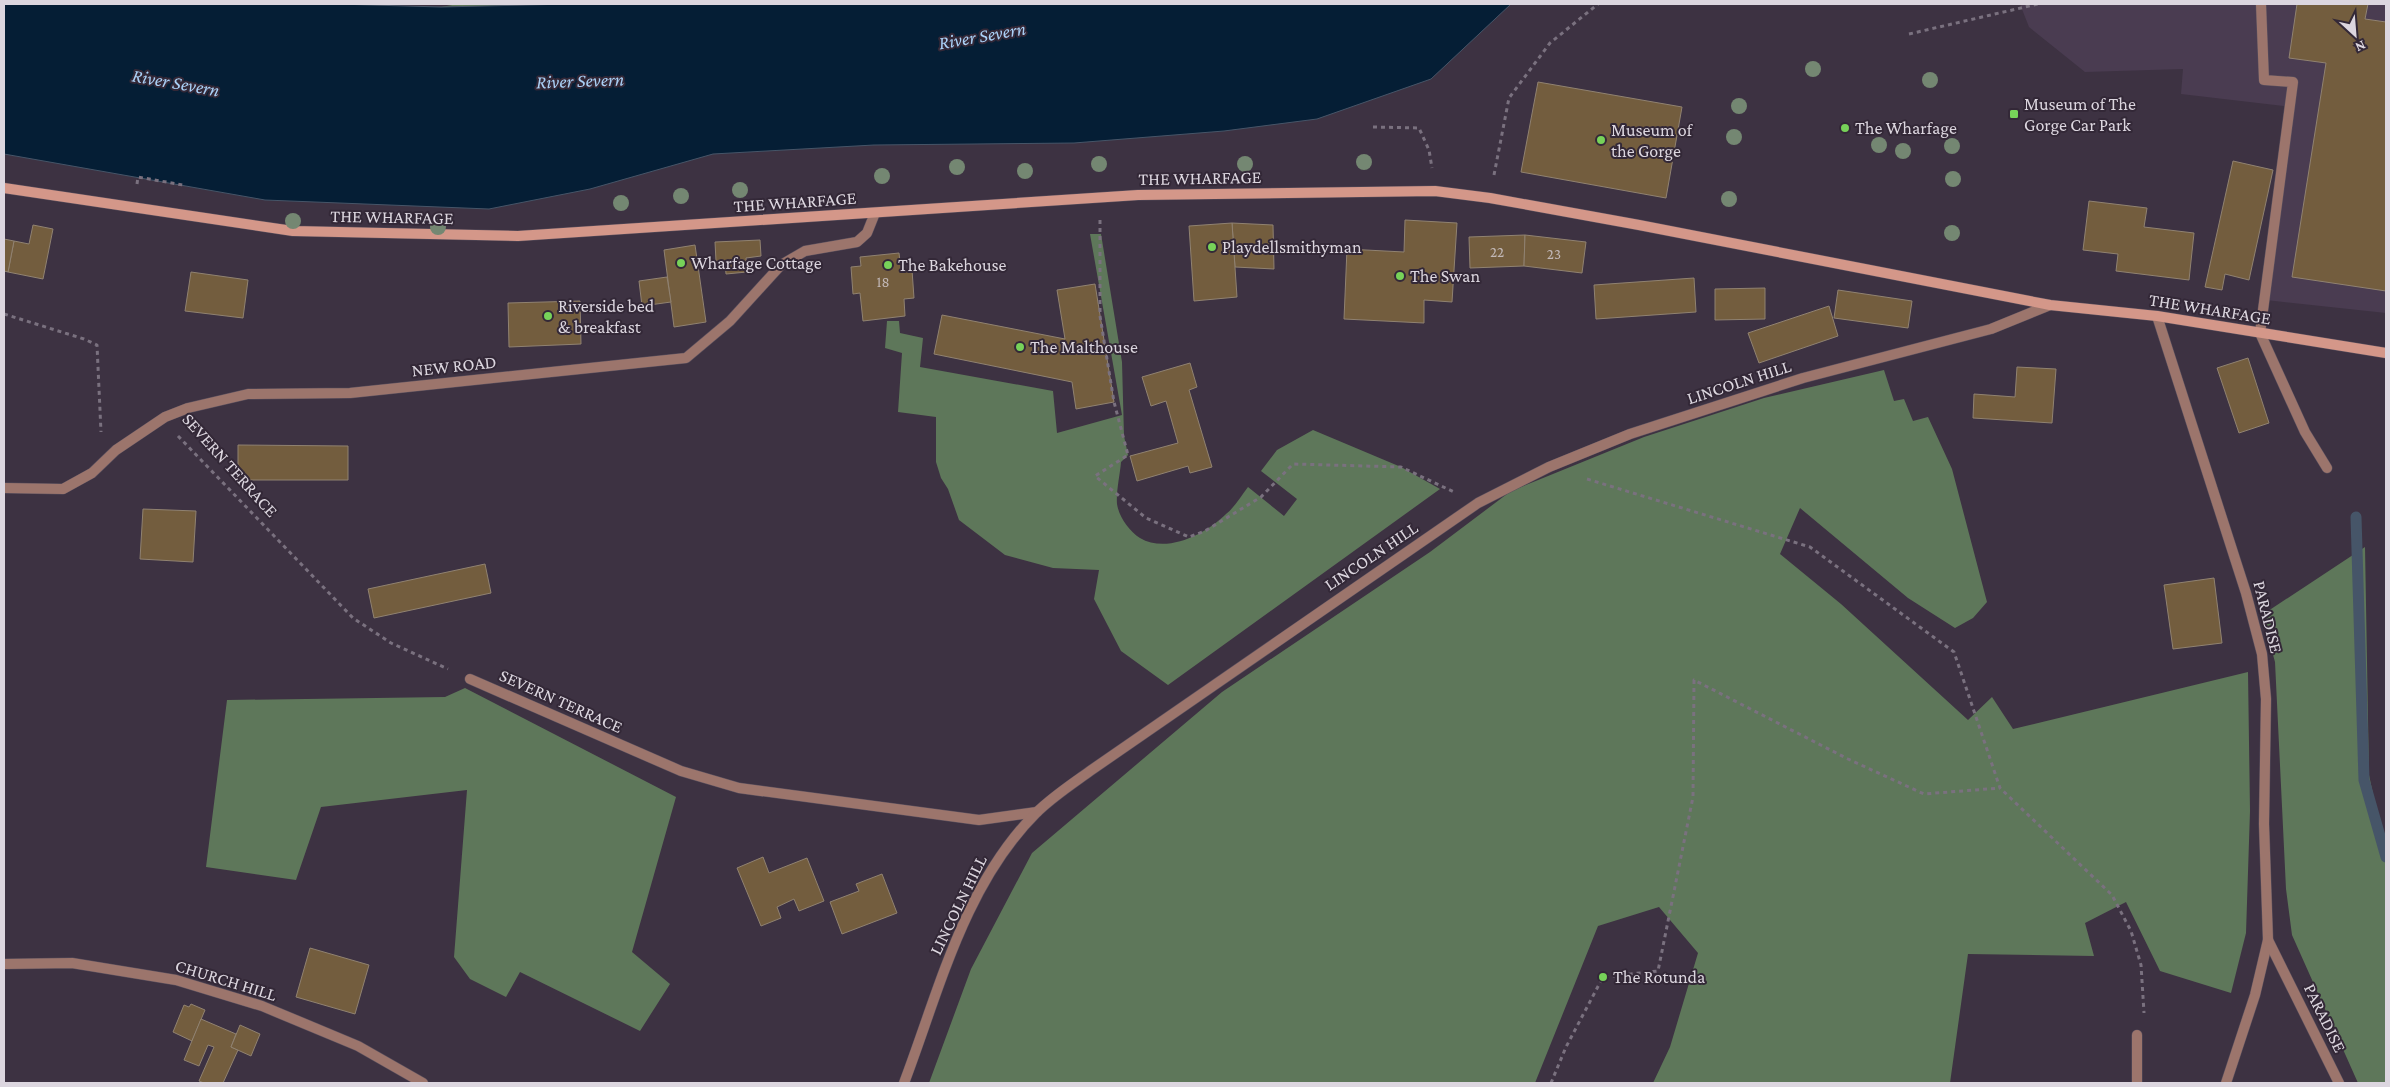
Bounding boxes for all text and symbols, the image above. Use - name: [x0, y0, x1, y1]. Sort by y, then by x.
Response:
- north arrow: [2330, 10, 2380, 60]
- water label: River Severn: [937, 17, 1027, 53]
- text: N: [2352, 37, 2368, 56]
- water label: River Severn: [131, 64, 221, 100]
- water label: River Severn: [536, 68, 624, 93]
- place label: Museum of The Gorge Car Park: [2024, 94, 2136, 135]
- marker: Museum of The Gorge Car Park: [2008, 108, 2020, 120]
- place label: The Wharfage: [1855, 118, 1957, 138]
- place label: Museum of the Gorge: [1611, 120, 1694, 161]
- marker: The Wharfage: [1839, 122, 1851, 134]
- marker: Museum of the Gorge: [1595, 134, 1607, 146]
- street label: THE WHARFAGE: [1138, 167, 1262, 189]
- street label: THE WHARFAGE: [733, 188, 857, 216]
- street label: THE WHARFAGE: [330, 206, 454, 228]
- place label: Playdellsmithyman: [1222, 237, 1362, 257]
- marker: Playdellsmithyman: [1206, 241, 1218, 253]
- house number: 22: [1490, 244, 1504, 260]
- house number: 23: [1547, 246, 1561, 262]
- place label: Wharfage Cottage: [691, 253, 822, 273]
- place label: The Bakehouse: [898, 255, 1007, 275]
- marker: Wharfage Cottage: [675, 257, 687, 269]
- marker: The Bakehouse: [882, 259, 894, 271]
- place label: The Swan: [1410, 266, 1480, 286]
- marker: The Swan: [1394, 270, 1406, 282]
- house number: 18: [876, 274, 890, 290]
- street label: THE WHARFAGE: [2148, 289, 2273, 329]
- place label: Riverside bed & breakfast: [558, 296, 655, 337]
- marker: Riverside bed & breakfast: [542, 310, 554, 322]
- place label: The Malthouse: [1030, 337, 1138, 357]
- marker: The Malthouse: [1014, 341, 1026, 353]
- street label: NEW ROAD: [411, 352, 497, 380]
- street label: LINCOLN HILL: [1684, 356, 1794, 408]
- street label: SEVERN TERRACE: [178, 409, 282, 521]
- street label: LINCOLN HILL: [1321, 517, 1421, 595]
- street label: PARADISE: [2249, 579, 2287, 656]
- street label: SEVERN TERRACE: [496, 665, 626, 737]
- street label: LINCOLN HILL: [925, 852, 991, 958]
- street label: CHURCH HILL: [173, 955, 279, 1005]
- place label: The Rotunda: [1613, 967, 1705, 987]
- marker: The Rotunda: [1597, 971, 1609, 983]
- street label: PARADISE: [2300, 980, 2350, 1056]

